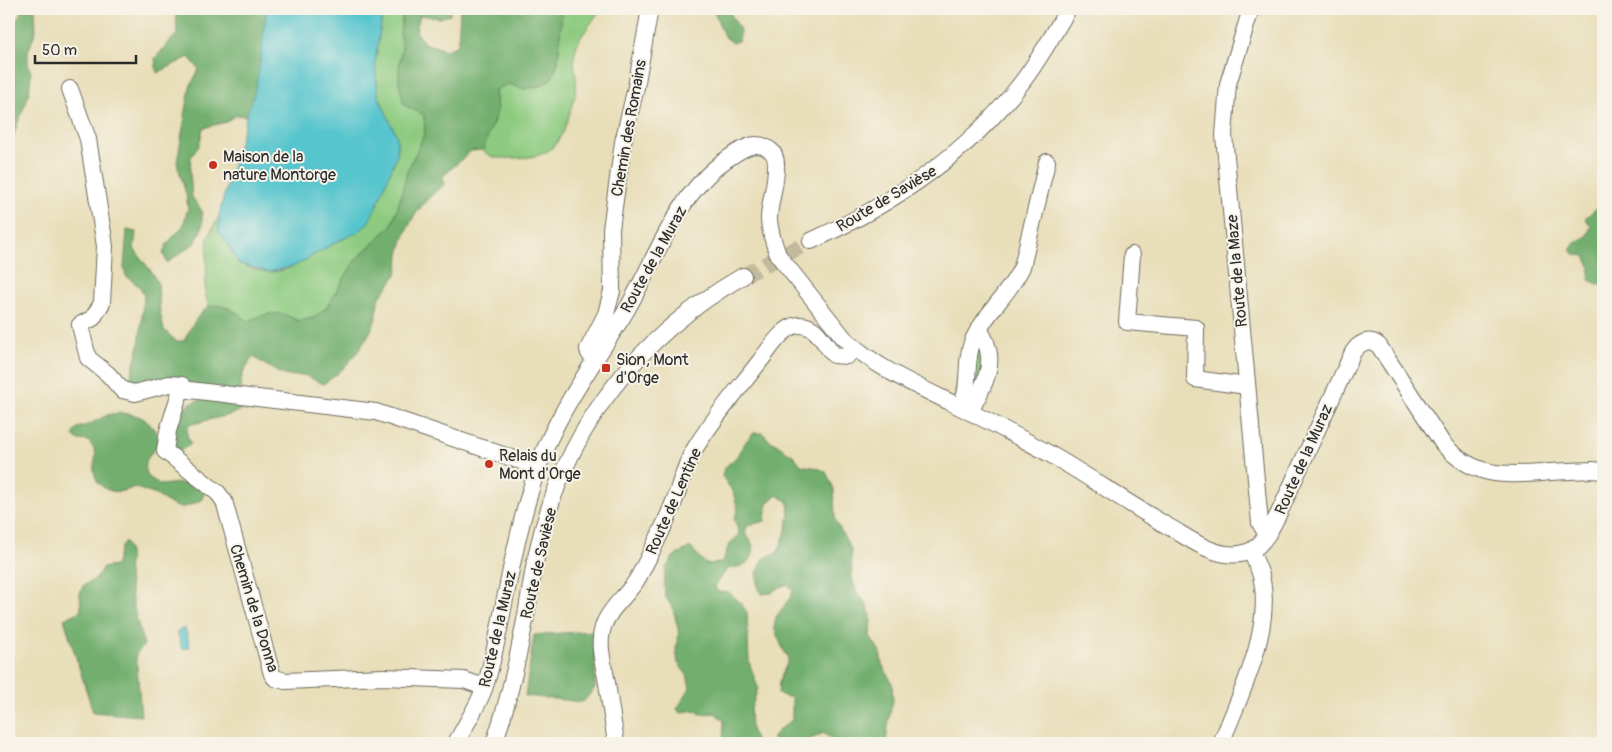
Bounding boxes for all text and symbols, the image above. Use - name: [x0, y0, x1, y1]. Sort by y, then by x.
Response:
- scale bar: [35, 32, 136, 64]
- text: 50 m: [42, 41, 77, 60]
- street label: Chemin des Romains: [607, 58, 651, 198]
- place label: Maison de la nature Montorge: [223, 147, 336, 185]
- marker: Maison de la nature Montorge: [207, 159, 219, 171]
- street label: Route de Savièse: [833, 161, 940, 237]
- street label: Route de la Muraz: [616, 203, 691, 316]
- street label: Route de la Maze: [1222, 214, 1252, 328]
- place label: Sion, Mont d'Orge: [616, 350, 689, 388]
- marker: Sion, Mont d'Orge: [600, 362, 612, 374]
- street label: Route de la Muraz: [1271, 401, 1337, 518]
- street label: Route de Lentine: [641, 445, 706, 558]
- place label: Relais du Mont d'Orge: [499, 446, 581, 484]
- marker: Relais du Mont d'Orge: [483, 458, 495, 470]
- street label: Route de Savièse: [516, 506, 562, 621]
- street label: Chemin de la Donna: [225, 542, 283, 675]
- street label: Route de la Muraz: [475, 569, 521, 689]

